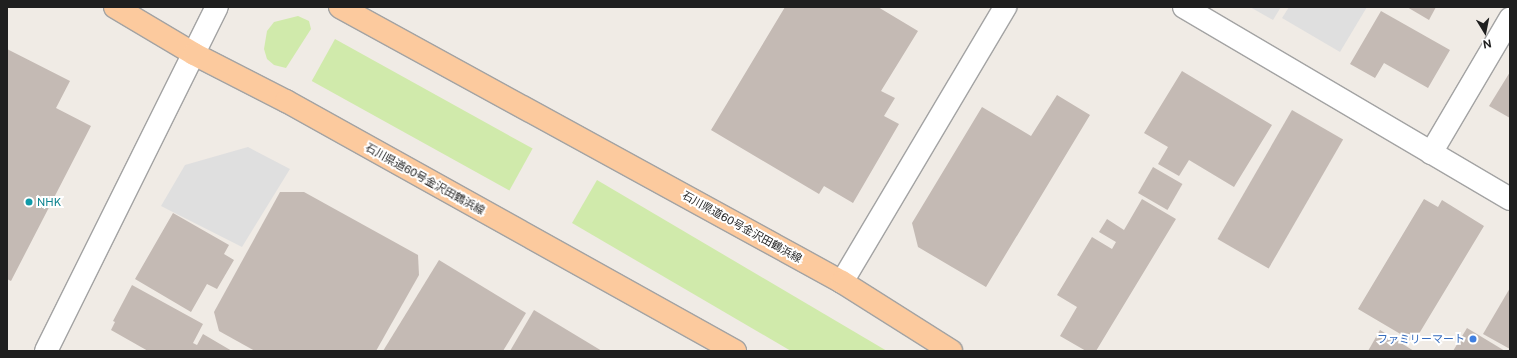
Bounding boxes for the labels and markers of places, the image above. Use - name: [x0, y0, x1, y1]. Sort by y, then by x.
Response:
- place label: NHK: [37, 195, 61, 209]
- marker: NHK: [24, 197, 34, 207]
- place label: ファミリーマート: [1377, 332, 1465, 346]
- marker: ファミリーマート: [1468, 334, 1478, 344]

